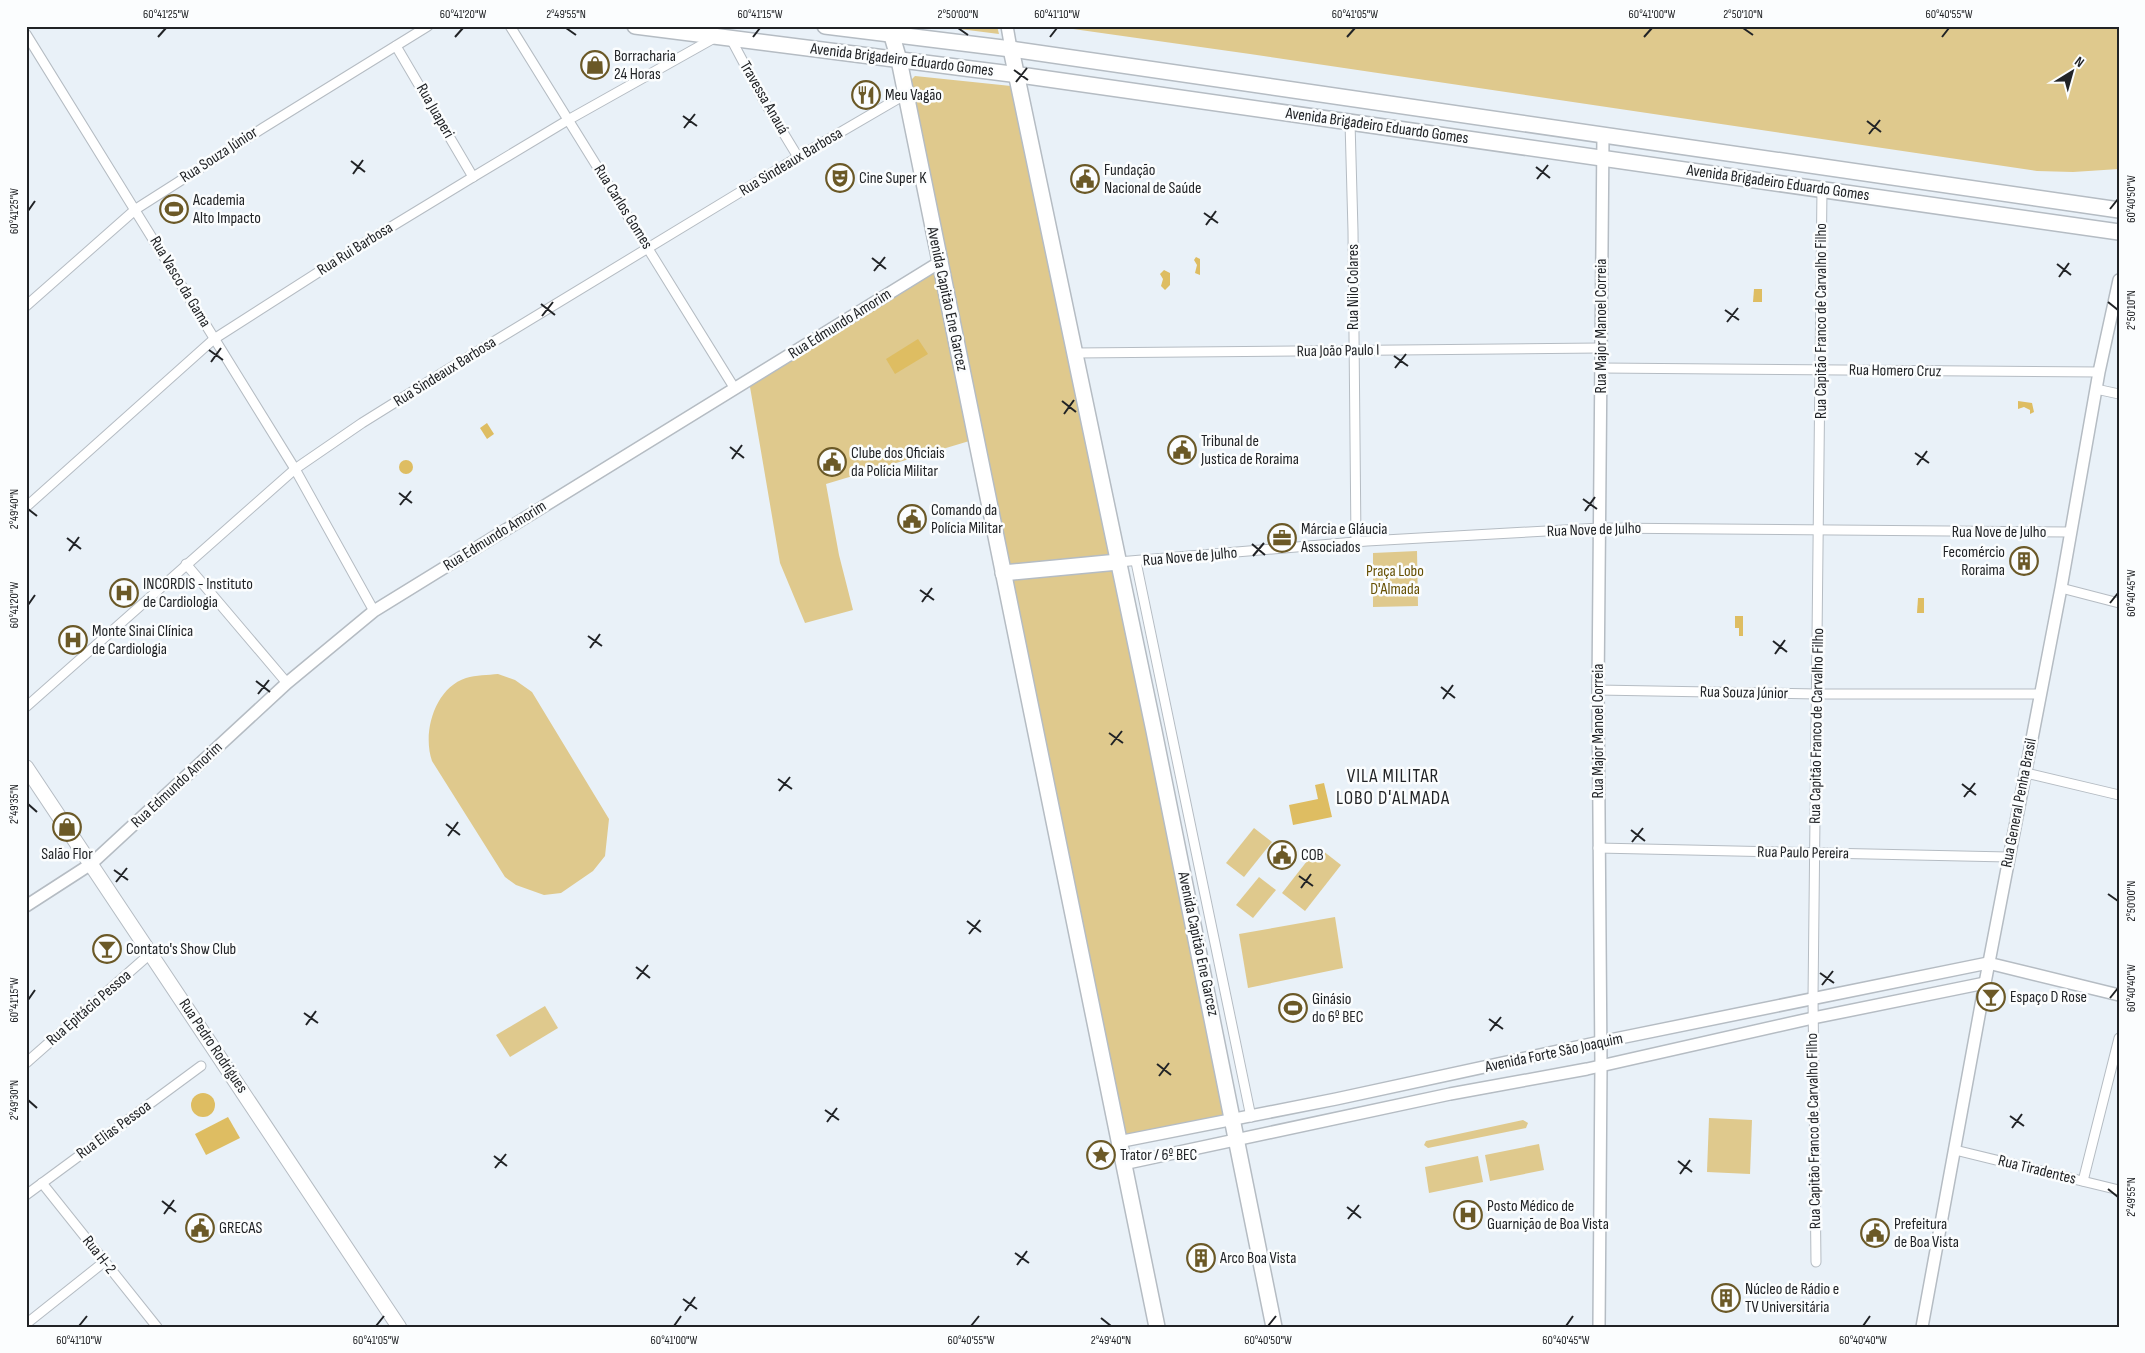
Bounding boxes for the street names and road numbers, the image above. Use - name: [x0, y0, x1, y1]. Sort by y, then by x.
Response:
- street label: Avenida Brigadeiro Eduardo Gomes: [808, 39, 995, 81]
- street label: Travessa Anauá: [735, 58, 793, 138]
- street label: Rua Juaperi: [412, 80, 458, 142]
- street label: Avenida Brigadeiro Eduardo Gomes: [1283, 104, 1470, 148]
- street label: Rua Souza Júnior: [177, 123, 262, 187]
- street label: Rua Sindeaux Barbosa: [736, 124, 846, 200]
- street label: Rua Carlos Gomes: [589, 161, 657, 253]
- street label: Avenida Brigadeiro Eduardo Gomes: [1684, 161, 1871, 205]
- street label: Rua Rui Barbosa: [314, 218, 396, 280]
- street label: Rua Capitão Franco de Carvalho Filho: [1812, 223, 1831, 419]
- street label: Avenida Capitão Ene Garcez: [922, 224, 972, 373]
- street label: Rua Vasco da Gama: [145, 233, 215, 331]
- street label: Rua Nilo Colares: [1344, 244, 1363, 330]
- street label: Rua Major Manoel Correia: [1592, 259, 1611, 393]
- street label: Rua Edmundo Amorim: [785, 285, 895, 363]
- street label: Rua Sindeaux Barbosa: [390, 333, 500, 411]
- street label: Rua João Paulo I: [1296, 341, 1380, 361]
- street label: Rua Homero Cruz: [1849, 361, 1942, 381]
- street label: Rua Edmundo Amorim: [440, 497, 550, 575]
- street label: Rua Nove de Julho: [1546, 519, 1642, 541]
- street label: Rua Nove de Julho: [1952, 523, 2046, 542]
- street label: Rua Nove de Julho: [1142, 543, 1238, 571]
- street label: Rua Capitão Franco de Carvalho Filho: [1806, 628, 1828, 824]
- street label: Rua Major Manoel Correia: [1589, 664, 1608, 798]
- street label: Rua Souza Júnior: [1700, 683, 1789, 703]
- street label: Rua General Penha Brasil: [1997, 737, 2041, 869]
- street label: Rua Edmundo Amorim: [128, 738, 226, 832]
- street label: Rua Paulo Pereira: [1757, 843, 1849, 863]
- street label: Avenida Capitão Ene Garcez: [1173, 869, 1223, 1018]
- street label: Rua Epitácio Pessoa: [43, 966, 135, 1050]
- street label: Rua Pedro Rodrigues: [175, 995, 252, 1097]
- street label: Avenida Forte São Joaquim: [1482, 1029, 1625, 1077]
- street label: Rua Capitão Franco de Carvalho Filho: [1803, 1033, 1825, 1229]
- street label: Rua Elias Pessoa: [73, 1097, 155, 1163]
- street label: Rua Tiradentes: [1996, 1151, 2078, 1189]
- street label: Rua H-2: [78, 1232, 120, 1278]

